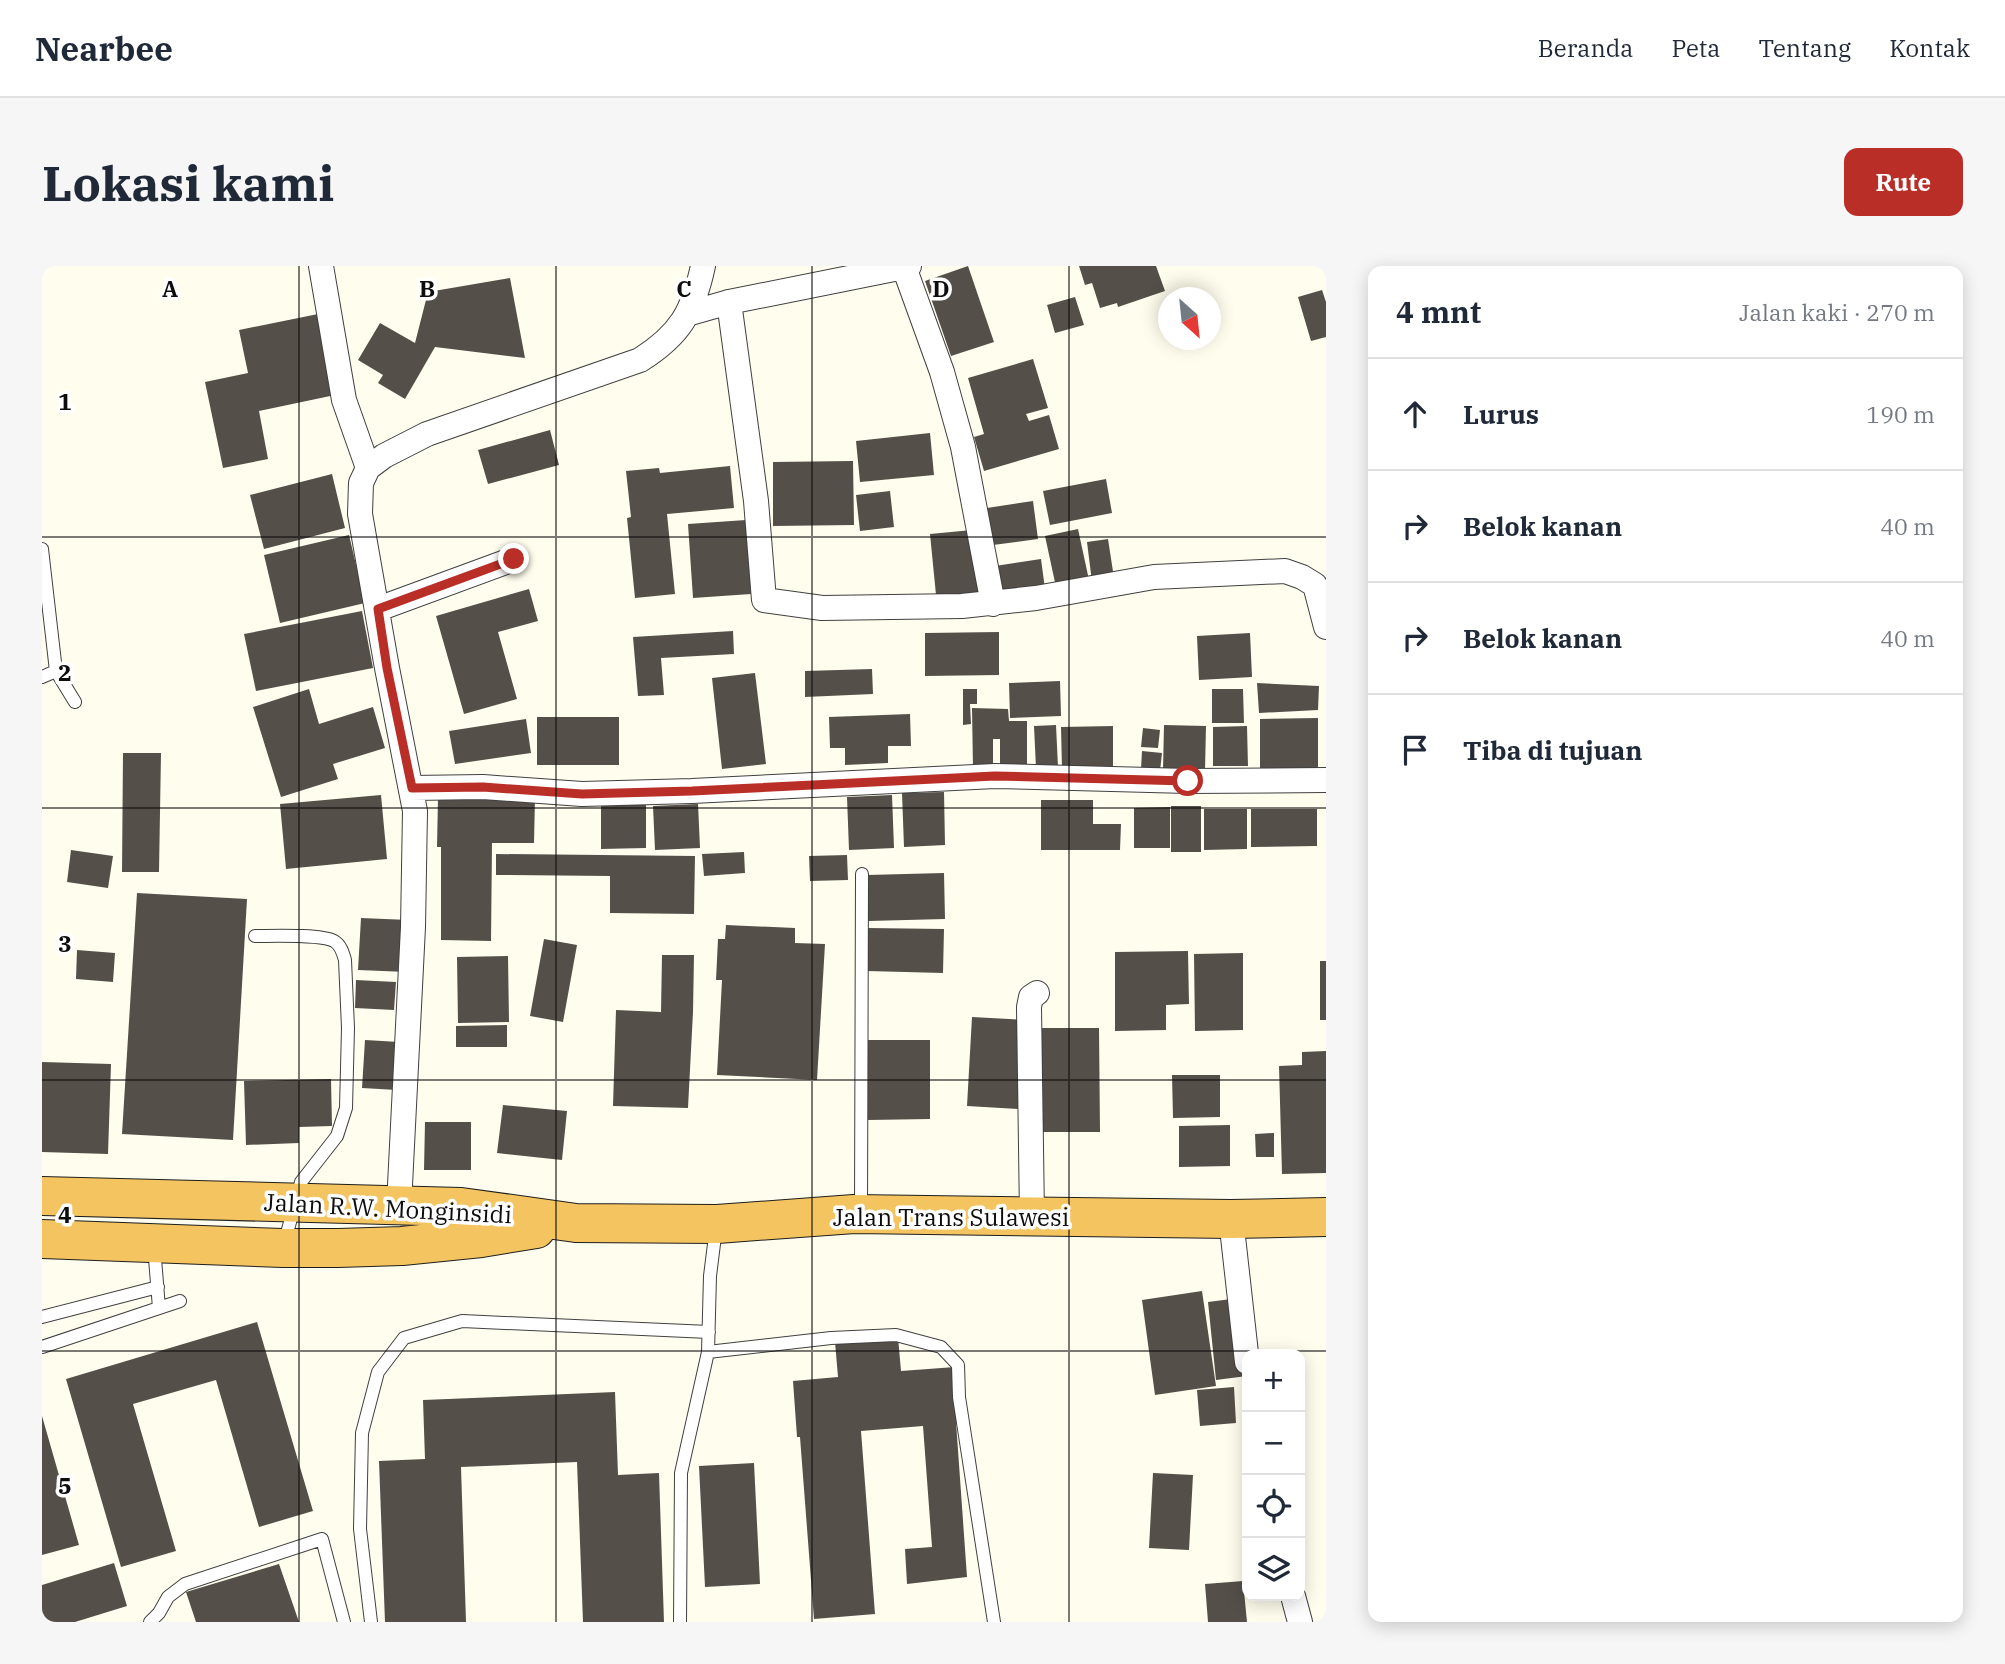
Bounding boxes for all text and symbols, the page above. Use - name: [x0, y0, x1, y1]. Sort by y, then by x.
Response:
- text: Nearbee: [35, 27, 173, 70]
- text: Beranda: [1538, 32, 1633, 64]
- text: Peta: [1671, 32, 1720, 64]
- text: Tentang: [1758, 32, 1851, 64]
- text: Kontak: [1889, 32, 1970, 64]
- button: Rute: [1844, 148, 1963, 216]
- text: Lokasi kami: [42, 151, 334, 214]
- text: A: [162, 273, 178, 303]
- text: B: [419, 273, 435, 303]
- text: C: [676, 273, 692, 303]
- text: D: [932, 273, 950, 303]
- north arrow: [1158, 287, 1221, 350]
- text: 4 mnt: [1396, 292, 1481, 331]
- text: Jalan kaki · 270 m: [1739, 297, 1935, 327]
- text: 1: [58, 386, 72, 416]
- icon: ahead: [1396, 395, 1434, 433]
- text: Lurus: [1463, 397, 1539, 431]
- text: 190 m: [1866, 399, 1935, 429]
- icon: right: [1396, 507, 1434, 545]
- text: Belok kanan: [1463, 509, 1622, 543]
- text: 40 m: [1880, 511, 1935, 541]
- route end: [498, 543, 529, 574]
- icon: right: [1396, 619, 1434, 657]
- text: Belok kanan: [1463, 621, 1622, 655]
- text: 40 m: [1880, 623, 1935, 653]
- text: 2: [58, 657, 72, 687]
- icon: arrive: [1396, 731, 1434, 769]
- text: Tiba di tujuan: [1463, 733, 1643, 767]
- route start: [1172, 765, 1203, 796]
- text: 3: [58, 928, 72, 958]
- street label: Jalan R.W. Monginsidi: [263, 1186, 513, 1230]
- text: 4: [58, 1199, 72, 1229]
- street label: Jalan Trans Sulawesi: [833, 1201, 1069, 1233]
- map controls: [1242, 1349, 1305, 1601]
- button: +: [1242, 1349, 1305, 1412]
- button: −: [1242, 1412, 1305, 1475]
- text: 5: [58, 1470, 72, 1500]
- button: locate: [1242, 1475, 1305, 1538]
- button: layers: [1242, 1538, 1305, 1601]

